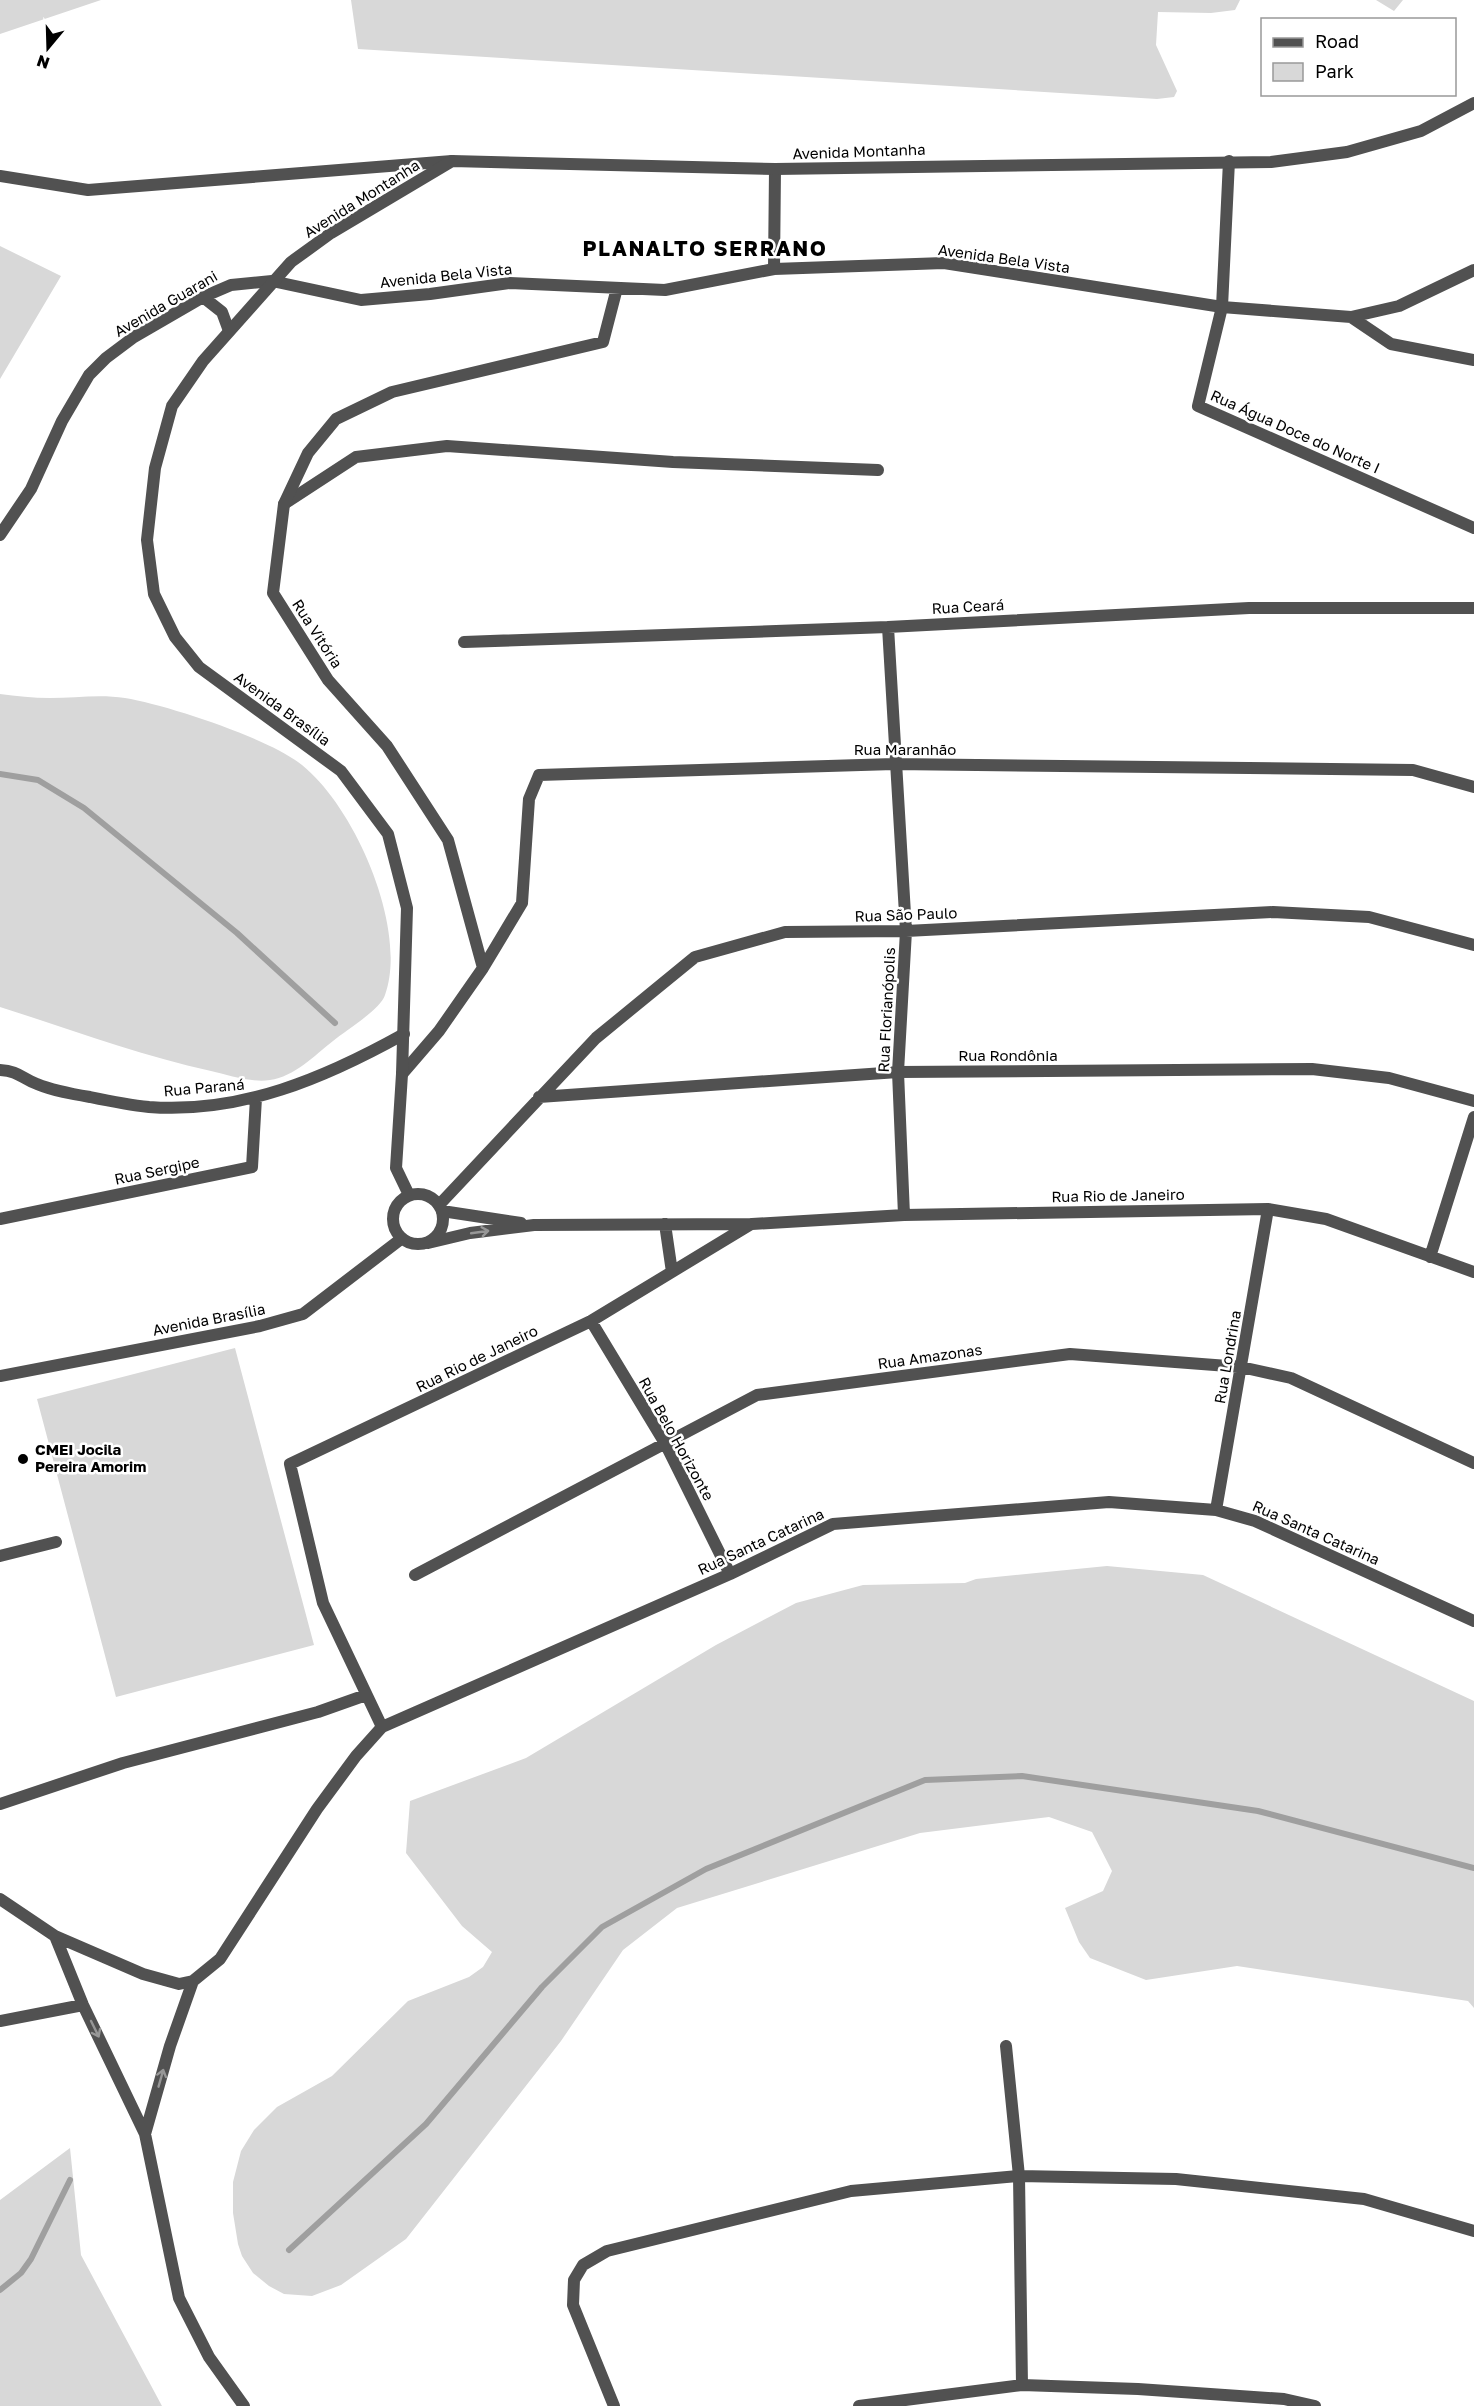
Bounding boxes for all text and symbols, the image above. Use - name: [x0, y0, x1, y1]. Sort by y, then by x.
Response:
- north arrow: [18, 18, 78, 78]
- legend: [1261, 18, 1456, 96]
- text: Road: [1315, 30, 1359, 52]
- text: N: [34, 51, 52, 74]
- text: Park: [1315, 60, 1354, 82]
- street label: Avenida Montanha: [792, 140, 926, 162]
- street label: Avenida Montanha: [300, 155, 423, 241]
- district label: PLANALTO SERRANO: [583, 235, 827, 261]
- street label: Avenida Bela Vista: [937, 240, 1071, 276]
- street label: Avenida Bela Vista: [379, 259, 513, 291]
- street label: Avenida Guarani: [111, 266, 220, 340]
- street label: Rua Água Doce do Norte I: [1208, 386, 1383, 477]
- street label: Rua Ceará: [931, 595, 1005, 617]
- street label: Rua Vitória: [289, 596, 347, 671]
- street label: Avenida Brasília: [231, 667, 334, 749]
- street label: Rua Maranhão: [854, 740, 956, 758]
- street label: Rua São Paulo: [854, 903, 958, 925]
- street label: Rua Florianópolis: [874, 947, 898, 1073]
- street label: Rua Rondônia: [958, 1046, 1058, 1064]
- street label: Rua Paraná: [163, 1074, 245, 1100]
- street label: Rua Sergipe: [113, 1152, 201, 1188]
- street label: Rua Rio de Janeiro: [1051, 1185, 1185, 1205]
- one-way arrow: [470, 1226, 490, 1237]
- street label: Avenida Brasília: [151, 1299, 267, 1339]
- street label: Rua Londrina: [1210, 1309, 1244, 1405]
- street label: Rua Rio de Janeiro: [413, 1321, 540, 1395]
- street label: Rua Amazonas: [876, 1340, 983, 1372]
- street label: Rua Belo Horizonte: [636, 1374, 718, 1504]
- place label: CMEI Jocila Pereira Amorim: [35, 1440, 146, 1475]
- marker: CMEI Jocila Pereira Amorim: [16, 1452, 30, 1466]
- street label: Rua Santa Catarina: [1250, 1496, 1383, 1568]
- street label: Rua Santa Catarina: [695, 1504, 827, 1578]
- one-way arrow: [89, 2019, 101, 2037]
- one-way arrow: [156, 2069, 167, 2088]

